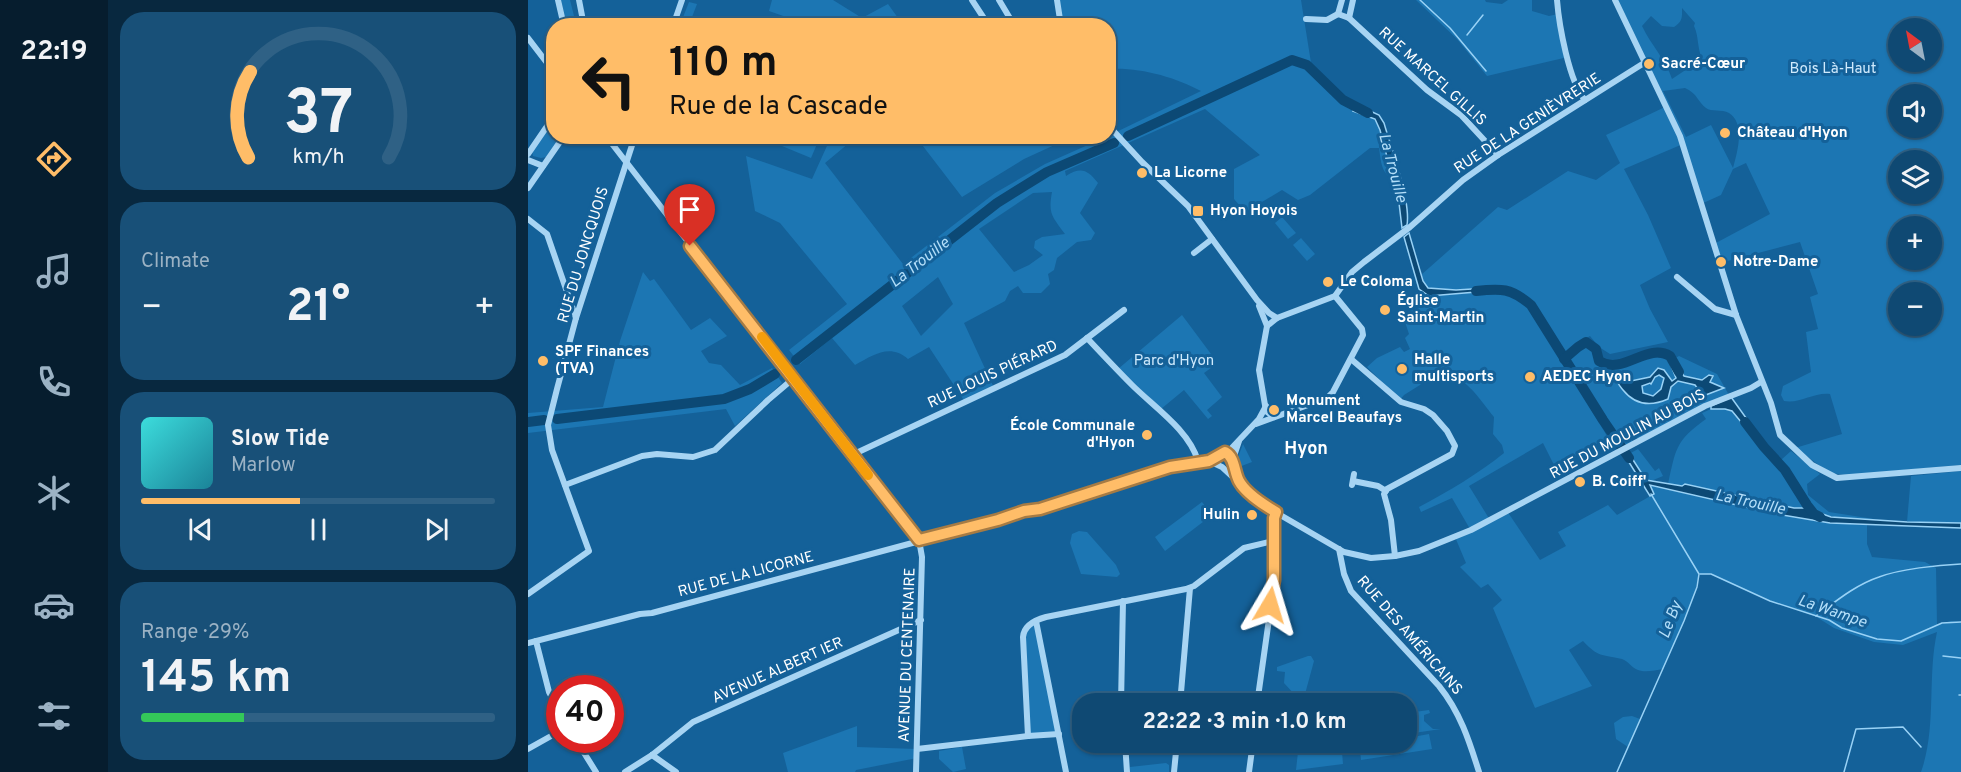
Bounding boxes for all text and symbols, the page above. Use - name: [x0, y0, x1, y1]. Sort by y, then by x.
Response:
- north arrow: [1888, 18, 1942, 72]
- map controls: [1888, 18, 1942, 336]
- street label: RUE MARCEL GILLIS: [1374, 24, 1490, 130]
- text: 22:19: [21, 35, 87, 69]
- text: 110 m: [669, 38, 778, 91]
- icon: left: [570, 42, 648, 120]
- place label: Sacré-Cœur: [1661, 55, 1746, 74]
- marker: Sacré-Cœur: [1642, 57, 1656, 71]
- park label: Bois Là-Haut: [1790, 60, 1876, 79]
- street label: RUE DE LA GENIÈVRERIE: [1450, 69, 1605, 179]
- text: 37: [283, 77, 353, 156]
- button: sound: [1888, 84, 1942, 138]
- text: Rue de la Cascade: [669, 90, 888, 124]
- place label: Château d'Hyon: [1737, 124, 1848, 143]
- marker: Château d'Hyon: [1718, 126, 1732, 140]
- water label: La Trouille: [1373, 131, 1411, 206]
- icon: directions: [33, 138, 75, 180]
- text: km/h: [292, 144, 344, 171]
- button: layers: [1888, 150, 1942, 204]
- place label: La Licorne: [1154, 164, 1227, 183]
- marker: La Licorne: [1135, 166, 1149, 180]
- pin: [664, 184, 715, 246]
- street label: RUE DU JONCQUOIS: [554, 185, 614, 325]
- icon: arrive: [673, 193, 706, 226]
- place label: Hyon Hoyois: [1210, 202, 1298, 221]
- marker: Hyon Hoyois: [1191, 204, 1205, 218]
- button: +: [1888, 216, 1942, 270]
- water label: La Trouille: [886, 233, 955, 293]
- text: Climate: [141, 249, 210, 275]
- icon: music: [33, 250, 75, 292]
- place label: Notre-Dame: [1733, 253, 1818, 272]
- marker: Notre-Dame: [1714, 255, 1728, 269]
- place label: Le Coloma: [1340, 273, 1413, 292]
- marker: Le Coloma: [1321, 275, 1335, 289]
- text: 21°: [286, 280, 350, 337]
- button: −: [1888, 282, 1942, 336]
- text: −: [141, 288, 162, 330]
- text: +: [474, 288, 495, 330]
- place label: Église Saint-Martin: [1397, 291, 1484, 328]
- marker: Église Saint-Martin: [1378, 303, 1392, 317]
- street label: RUE LOUIS PIÉRARD: [925, 336, 1061, 413]
- place label: SPF Finances (TVA): [555, 343, 649, 379]
- place label: Halle multisports: [1414, 351, 1494, 387]
- park label: Parc d'Hyon: [1134, 352, 1214, 371]
- marker: SPF Finances (TVA): [536, 354, 550, 368]
- icon: phone: [33, 361, 75, 403]
- marker: Halle multisports: [1395, 362, 1409, 376]
- place label: AEDEC Hyon: [1542, 368, 1631, 387]
- marker: AEDEC Hyon: [1523, 370, 1537, 384]
- street label: RUE DU MOULIN AU BOIS: [1547, 386, 1709, 484]
- place label: Monument Marcel Beaufays: [1286, 392, 1402, 428]
- marker: Monument Marcel Beaufays: [1267, 403, 1281, 417]
- place label: École Communale d'Hyon: [1010, 416, 1135, 453]
- text: Slow Tide: [231, 426, 330, 453]
- marker: École Communale d'Hyon: [1140, 428, 1154, 442]
- district label: Hyon: [1284, 438, 1328, 461]
- text: Marlow: [231, 453, 295, 479]
- icon: climate: [33, 472, 75, 514]
- place label: B. Coiff': [1592, 473, 1646, 492]
- marker: B. Coiff': [1573, 475, 1587, 489]
- water label: La Trouille: [1713, 486, 1788, 520]
- place label: Hulin: [1203, 506, 1240, 525]
- marker: Hulin: [1245, 508, 1259, 522]
- icon: previous: [184, 513, 217, 546]
- icon: pause: [302, 513, 335, 546]
- icon: next: [420, 513, 453, 546]
- street label: RUE DE LA LICORNE: [676, 548, 816, 602]
- street label: AVENUE DU CENTENAIRE: [895, 567, 921, 743]
- street label: RUE DES AMÉRICAINS: [1352, 572, 1467, 699]
- position arrow: [1238, 573, 1302, 637]
- icon: car: [33, 584, 75, 626]
- water label: La Wampe: [1795, 591, 1870, 633]
- water label: Le By: [1655, 597, 1688, 641]
- text: Range · 29%: [141, 620, 249, 646]
- street label: AVENUE ALBERT IER: [710, 634, 846, 708]
- text: 145 km: [141, 651, 291, 708]
- speed limit sign: 40: [546, 675, 624, 753]
- icon: filters: [33, 695, 75, 737]
- text: 22:22 · 3 min · 1.0 km: [1142, 709, 1347, 736]

